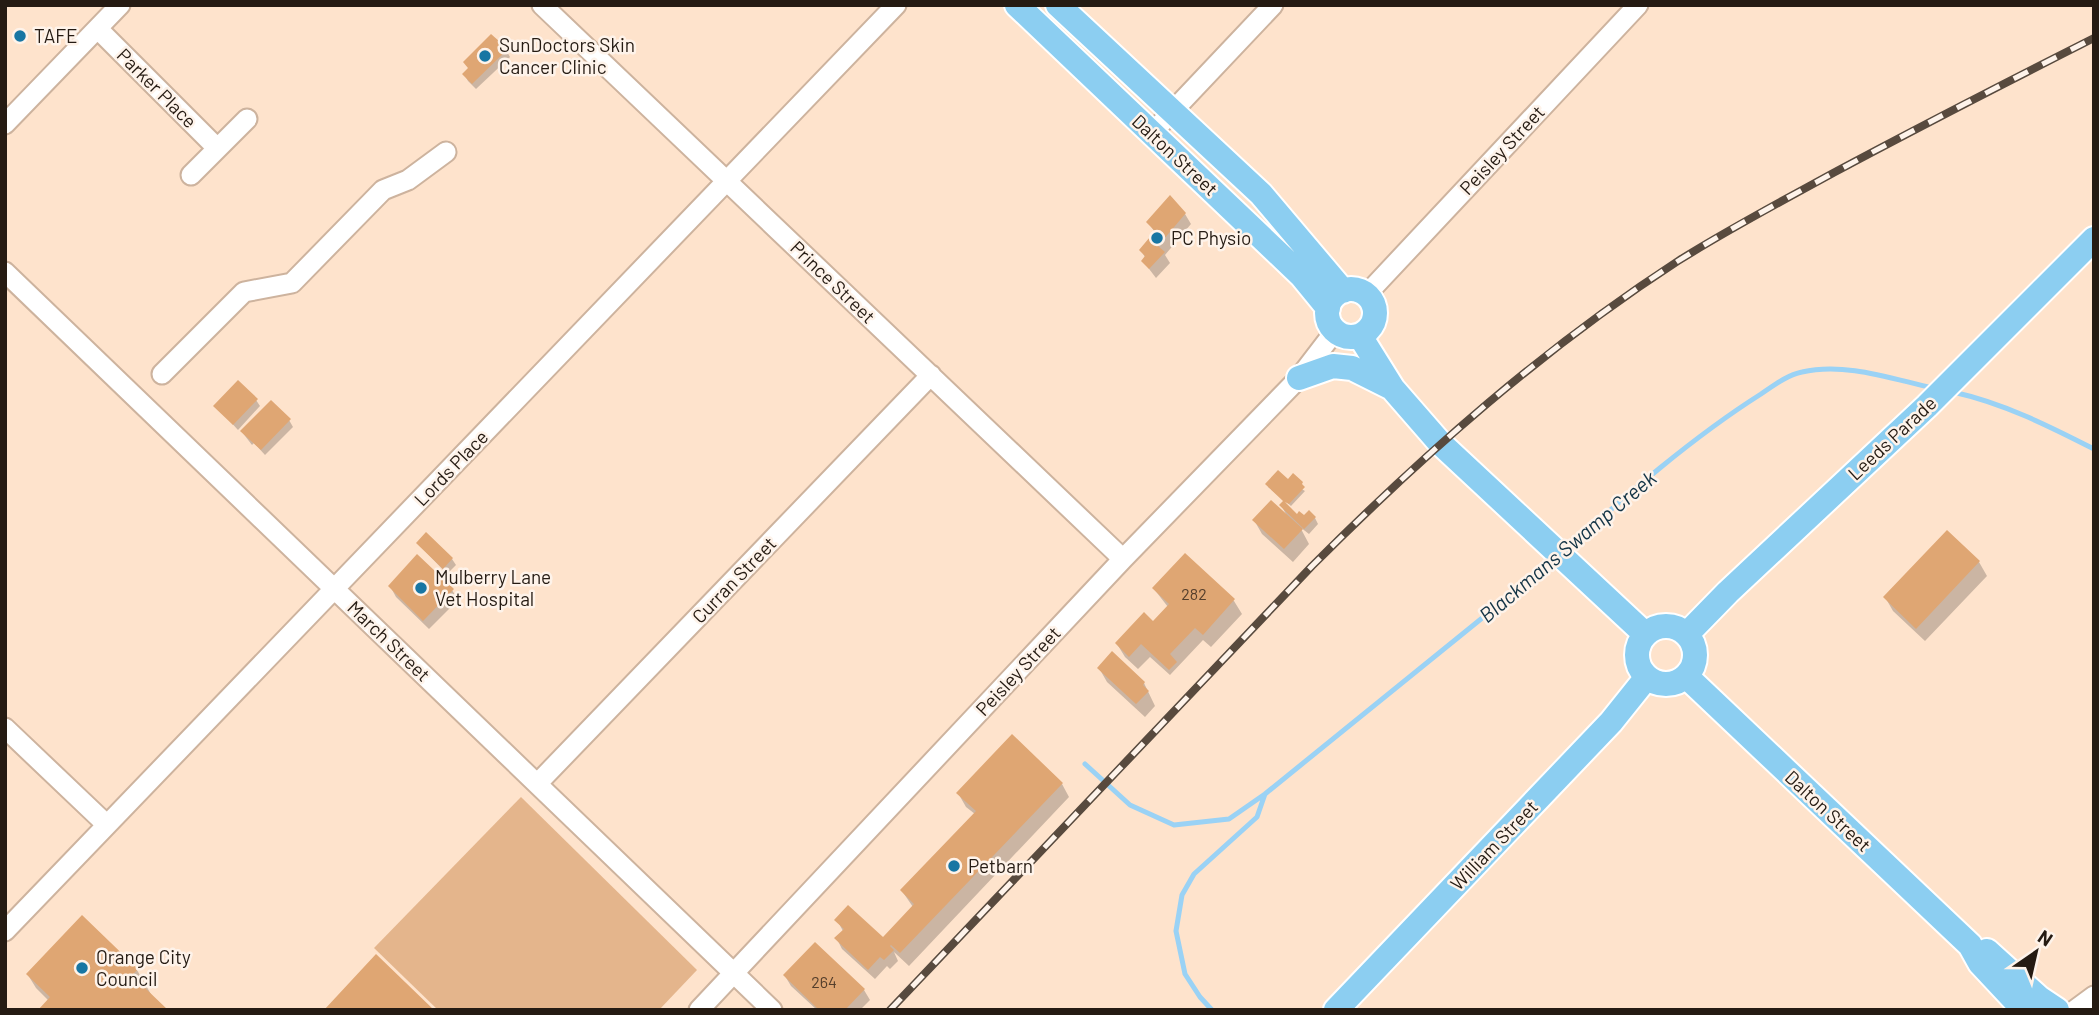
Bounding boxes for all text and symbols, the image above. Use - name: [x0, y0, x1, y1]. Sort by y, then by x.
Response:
- place label: TAFE: [34, 24, 78, 47]
- marker: TAFE: [12, 28, 28, 44]
- place label: SunDoctors Skin Cancer Clinic: [499, 33, 635, 78]
- street label: Parker Place: [113, 43, 202, 132]
- marker: SunDoctors Skin Cancer Clinic: [477, 48, 493, 64]
- street label: Peisley Street: [1454, 100, 1549, 199]
- street label: Dalton Street: [1128, 109, 1223, 200]
- place label: PC Physio: [1171, 226, 1251, 249]
- marker: PC Physio: [1149, 230, 1165, 246]
- street label: Prince Street: [786, 236, 880, 328]
- street label: Leeds Parade: [1843, 391, 1941, 484]
- street label: Lords Place: [409, 425, 492, 510]
- water label: Blackmans Swamp Creek: [1474, 464, 1661, 627]
- street label: Curran Street: [687, 532, 781, 628]
- place label: Mulberry Lane Vet Hospital: [435, 565, 551, 610]
- marker: Mulberry Lane Vet Hospital: [413, 580, 429, 596]
- house number: 282: [1181, 584, 1207, 603]
- street label: March Street: [343, 596, 435, 686]
- street label: Peisley Street: [970, 621, 1065, 720]
- street label: Dalton Street: [1781, 765, 1876, 856]
- street label: William Street: [1445, 795, 1542, 894]
- place label: Petbarn: [968, 854, 1033, 877]
- marker: Petbarn: [946, 858, 962, 874]
- north arrow: [2001, 917, 2071, 987]
- text: N: [2034, 924, 2057, 951]
- place label: Orange City Council: [96, 945, 191, 990]
- marker: Orange City Council: [74, 960, 90, 976]
- house number: 264: [811, 972, 837, 991]

